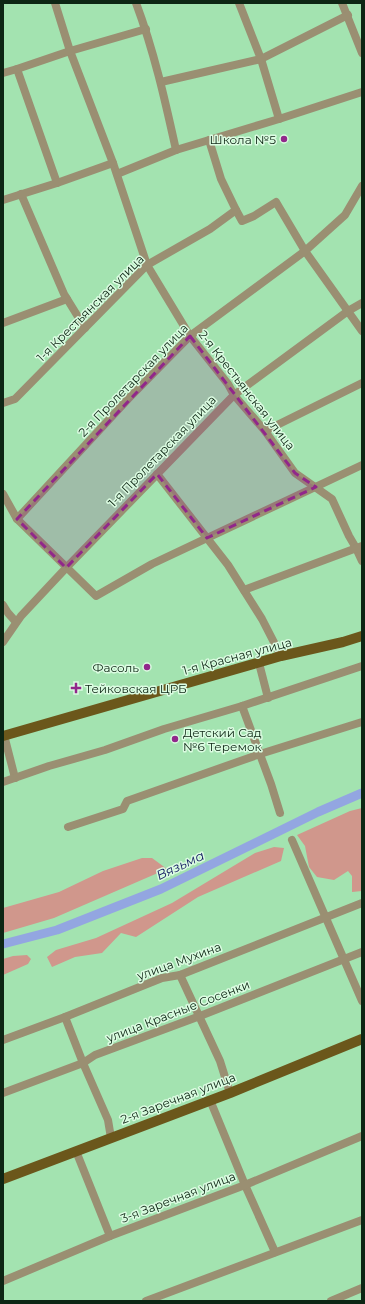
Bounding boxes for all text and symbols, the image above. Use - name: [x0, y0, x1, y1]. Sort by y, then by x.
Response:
- place label: Школа №5: [210, 132, 276, 147]
- marker: Школа №5: [279, 134, 289, 144]
- street label: 1-я Крестьянская улица: [33, 251, 147, 365]
- street label: 2-я Пролетарская улица: [75, 320, 191, 440]
- street label: 2-я Крестьянская улица: [196, 327, 298, 453]
- street label: 1-я Пролетарская улица: [105, 392, 219, 510]
- street label: 1-я Красная улица: [181, 634, 293, 678]
- place label: Фасоль: [92, 660, 139, 675]
- marker: Фасоль: [142, 662, 152, 672]
- place label: Тейковская ЦРБ: [85, 681, 187, 696]
- marker: Тейковская ЦРБ: [70, 682, 82, 694]
- place label: Детский Сад №6 Теремок: [183, 725, 262, 754]
- marker: Детский Сад №6 Теремок: [170, 734, 180, 744]
- water label: Вязьма: [153, 847, 207, 883]
- street label: улица Мухина: [134, 939, 223, 983]
- street label: улица Красные Сосенки: [103, 977, 252, 1046]
- street label: 2-я Заречная улица: [118, 1069, 238, 1127]
- street label: 3-я Заречная улица: [118, 1168, 238, 1226]

